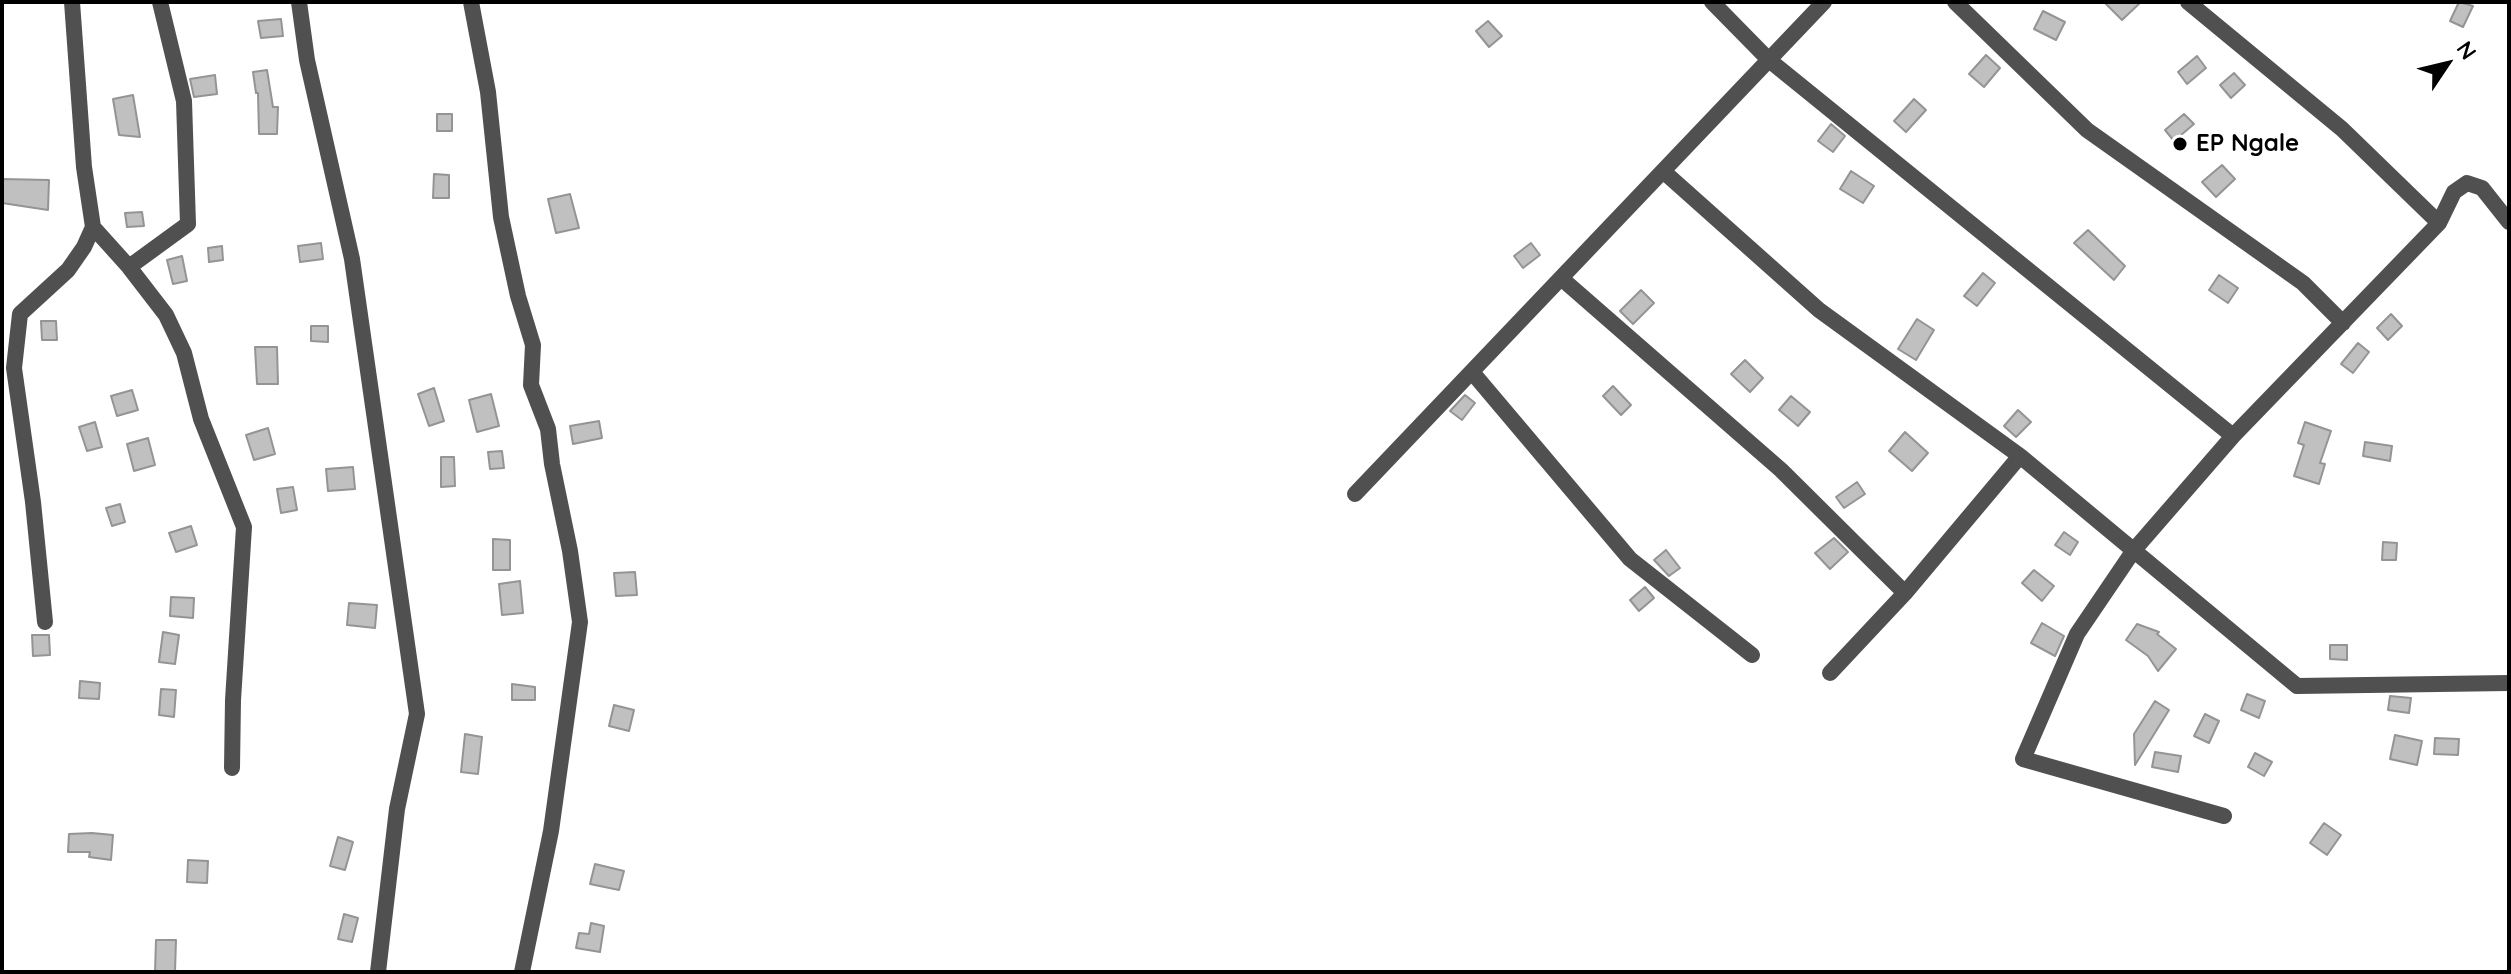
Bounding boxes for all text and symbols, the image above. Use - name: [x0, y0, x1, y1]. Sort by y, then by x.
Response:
- north arrow: [2407, 24, 2487, 104]
- text: N: [2451, 36, 2483, 65]
- place label: EP Ngale: [2196, 130, 2299, 158]
- marker: EP Ngale: [2171, 135, 2189, 153]

